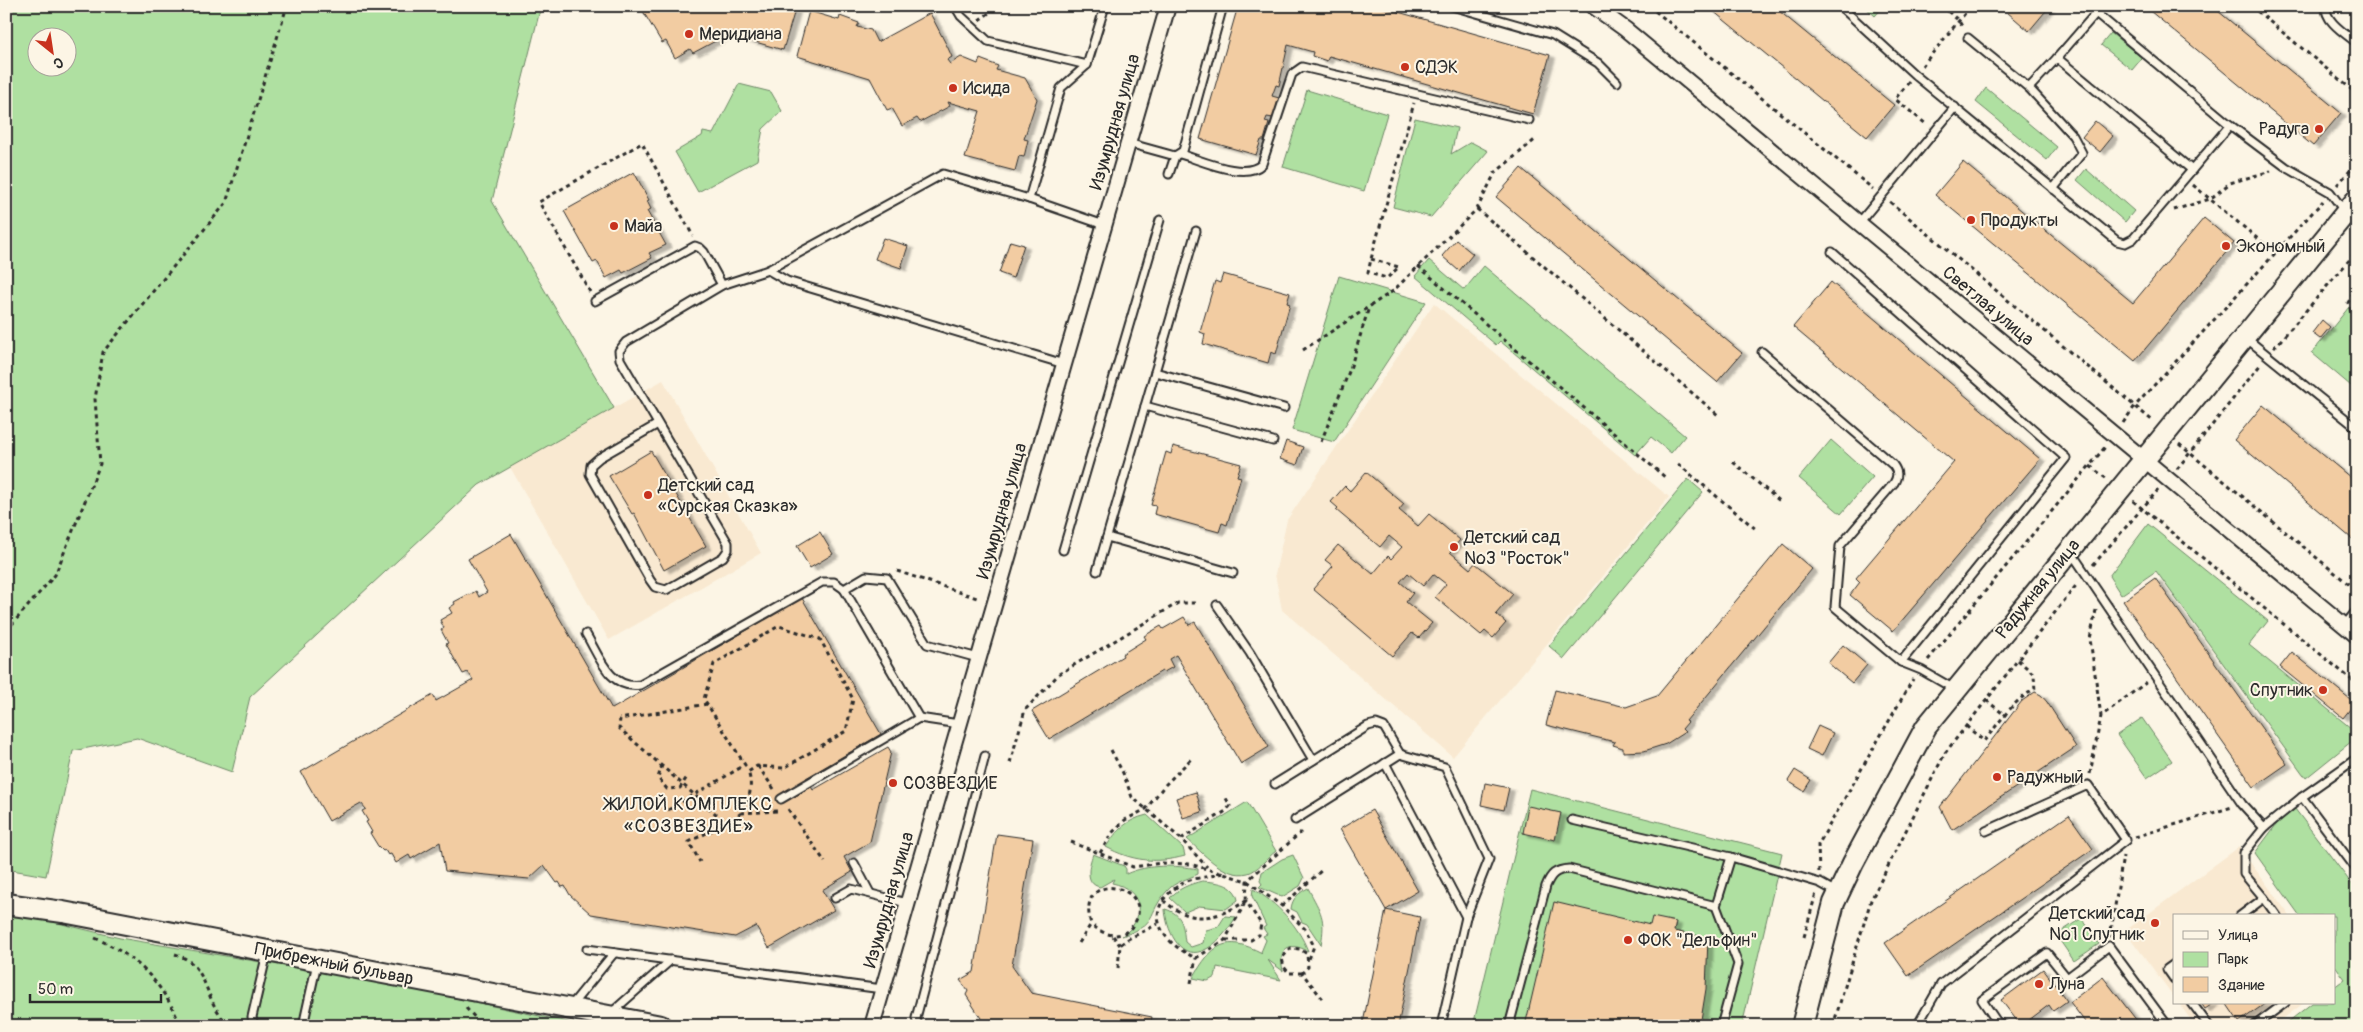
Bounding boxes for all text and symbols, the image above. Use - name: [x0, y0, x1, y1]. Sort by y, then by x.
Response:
- place label: Меридиана: [699, 23, 782, 46]
- north arrow: [28, 28, 78, 78]
- marker: Меридиана: [683, 28, 695, 40]
- street label: Изумрудная улица: [1085, 51, 1145, 193]
- text: С: [50, 53, 66, 73]
- place label: СДЭК: [1415, 56, 1458, 79]
- marker: СДЭК: [1399, 61, 1411, 73]
- place label: Исида: [963, 77, 1010, 100]
- marker: Исида: [947, 82, 959, 94]
- place label: Радуга: [2259, 118, 2309, 141]
- marker: Радуга: [2313, 123, 2325, 135]
- place label: Продукты: [1981, 209, 2058, 232]
- marker: Продукты: [1965, 214, 1977, 226]
- place label: Майа: [624, 215, 662, 238]
- marker: Майа: [608, 220, 620, 232]
- place label: Экономный: [2236, 235, 2325, 258]
- marker: Экономный: [2220, 240, 2232, 252]
- street label: Светлая улица: [1937, 261, 2039, 351]
- street label: Изумрудная улица: [972, 440, 1032, 582]
- place label: Детский сад «Сурская Сказка»: [657, 474, 798, 518]
- marker: Детский сад «Сурская Сказка»: [642, 489, 654, 501]
- place label: Детский сад №3 "Росток": [1463, 526, 1570, 570]
- street label: Радужная улица: [1991, 534, 2085, 644]
- marker: Детский сад №3 "Росток": [1448, 541, 1460, 553]
- place label: Спутник: [2250, 679, 2313, 702]
- marker: Спутник: [2317, 684, 2329, 696]
- place label: Радужный: [2007, 766, 2084, 789]
- marker: Радужный: [1991, 771, 2003, 783]
- place label: СОЗВЕЗДИЕ: [903, 772, 998, 795]
- marker: СОЗВЕЗДИЕ: [887, 777, 899, 789]
- district label: ЖИЛОЙ КОМПЛЕКС «СОЗВЕЗДИЕ»: [602, 792, 773, 838]
- street label: Изумрудная улица: [859, 829, 919, 971]
- place label: Детский сад №1 Спутник: [2048, 902, 2145, 946]
- legend: [2173, 914, 2336, 1004]
- marker: Детский сад №1 Спутник: [2149, 917, 2161, 929]
- text: Улица: [2218, 926, 2258, 945]
- place label: ФОК "Дельфин": [1638, 929, 1757, 952]
- marker: ФОК "Дельфин": [1622, 934, 1634, 946]
- street label: Прибрежный бульвар: [253, 937, 415, 991]
- text: Парк: [2218, 950, 2249, 969]
- scale bar: [30, 972, 161, 1004]
- place label: Луна: [2048, 973, 2085, 996]
- text: Здание: [2218, 976, 2265, 995]
- marker: Луна: [2033, 978, 2045, 990]
- text: 50 m: [38, 980, 73, 999]

